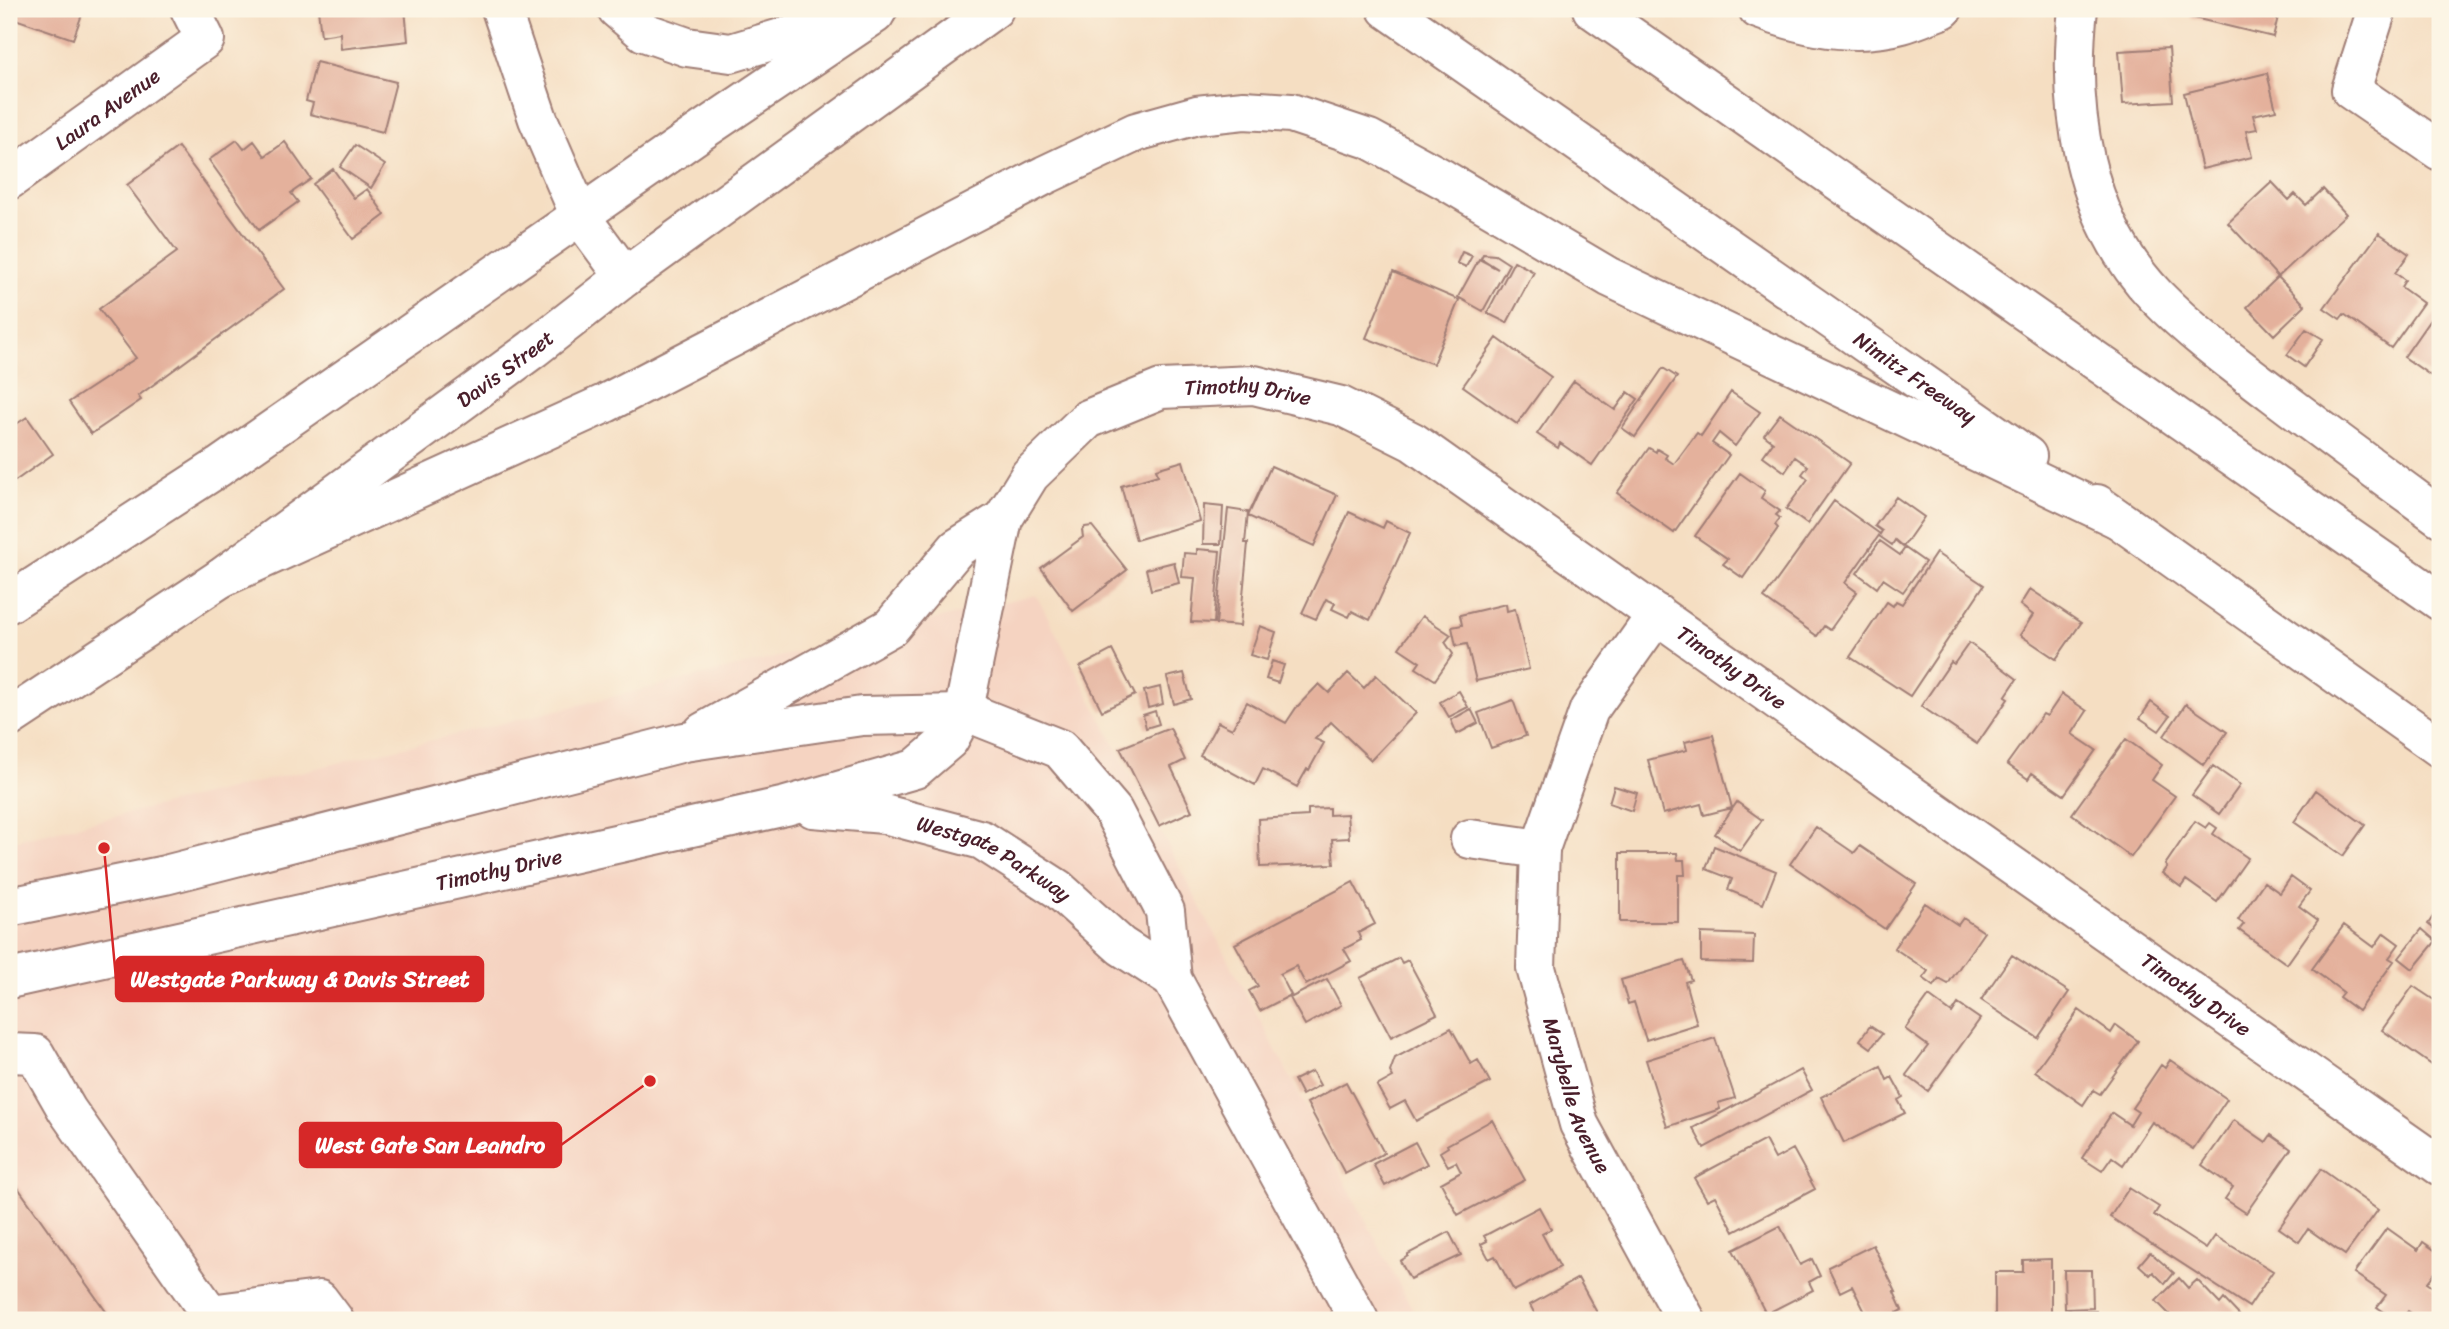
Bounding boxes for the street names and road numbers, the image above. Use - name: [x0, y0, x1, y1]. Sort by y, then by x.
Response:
- street label: Laura Avenue: [46, 58, 168, 161]
- street label: Davis Street: [448, 320, 563, 418]
- street label: Nimitz Freeway: [1845, 321, 1985, 435]
- street label: Timothy Drive: [1183, 366, 1315, 417]
- street label: Timothy Drive: [1668, 615, 1795, 720]
- street label: Westgate Parkway: [912, 804, 1081, 912]
- street label: Timothy Drive: [432, 837, 566, 902]
- street label: Timothy Drive: [2132, 942, 2259, 1047]
- street label: Marybelle Avenue: [1531, 1013, 1622, 1181]

